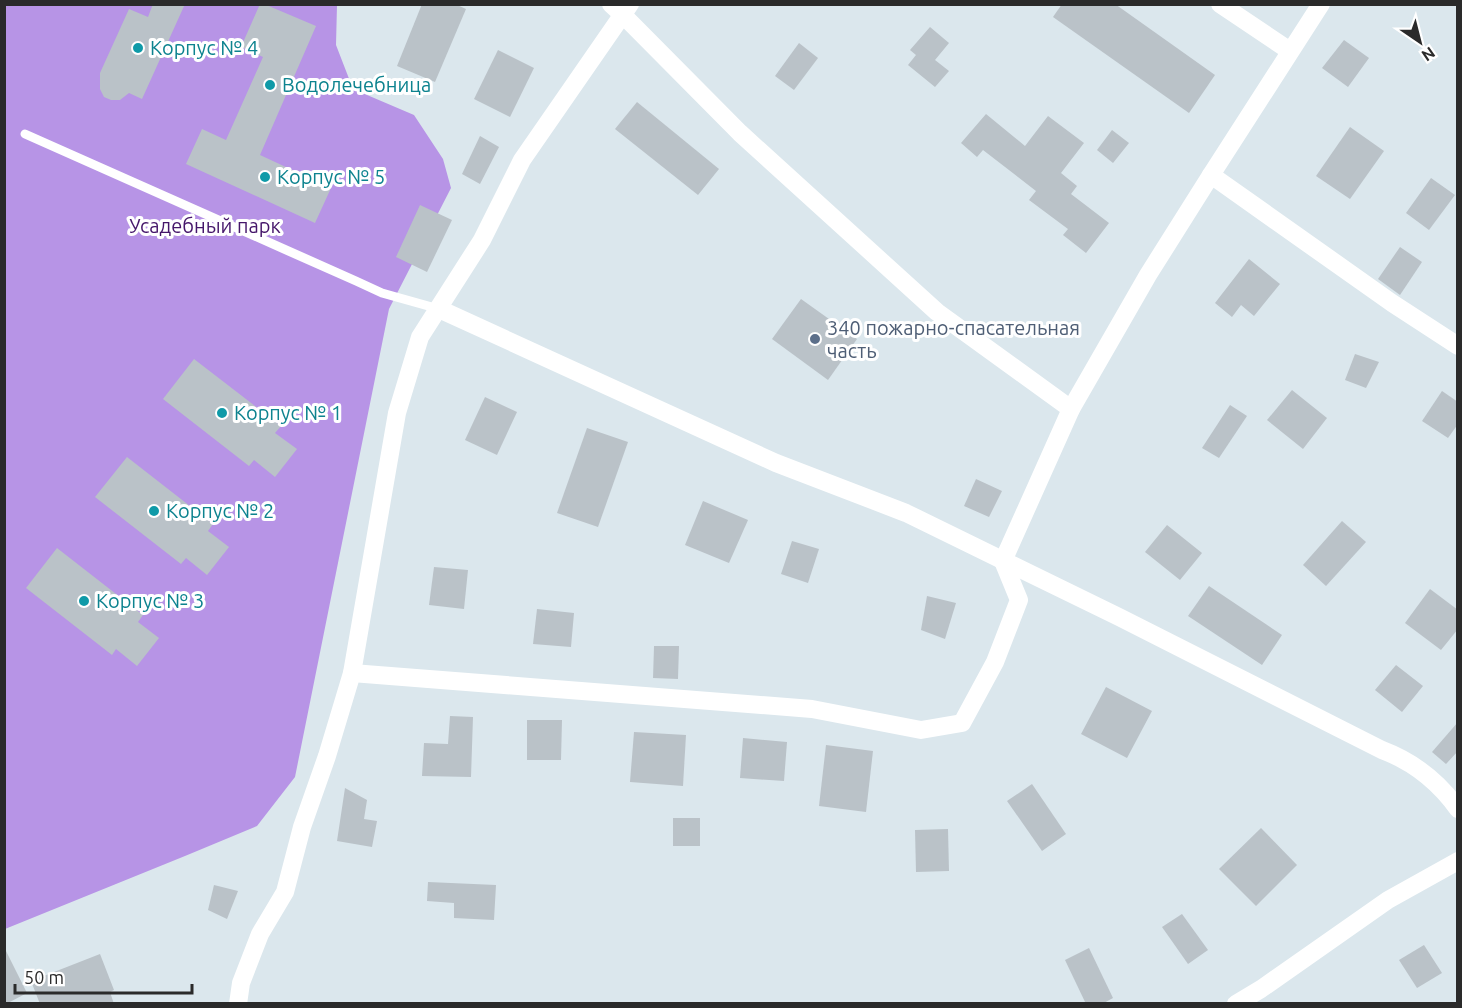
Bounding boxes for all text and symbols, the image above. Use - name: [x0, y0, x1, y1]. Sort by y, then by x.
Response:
- north arrow: [1390, 12, 1450, 72]
- place label: Корпус № 4: [150, 36, 258, 59]
- marker: Корпус № 4: [131, 41, 145, 55]
- text: N: [1419, 43, 1439, 65]
- place label: Водолечебница: [282, 73, 431, 96]
- marker: Водолечебница: [263, 78, 277, 92]
- place label: Корпус № 5: [277, 165, 385, 188]
- marker: Корпус № 5: [258, 170, 272, 184]
- park label: Усадебный парк: [129, 214, 281, 237]
- place label: 340 пожарно-спасательная часть: [827, 316, 1080, 362]
- marker: 340 пожарно-спасательная часть: [808, 332, 822, 346]
- place label: Корпус № 1: [234, 401, 342, 424]
- marker: Корпус № 1: [215, 406, 229, 420]
- place label: Корпус № 2: [166, 499, 274, 522]
- marker: Корпус № 2: [147, 504, 161, 518]
- place label: Корпус № 3: [96, 589, 204, 612]
- marker: Корпус № 3: [77, 594, 91, 608]
- scale bar: [15, 957, 192, 995]
- text: 50 m: [24, 967, 64, 987]

